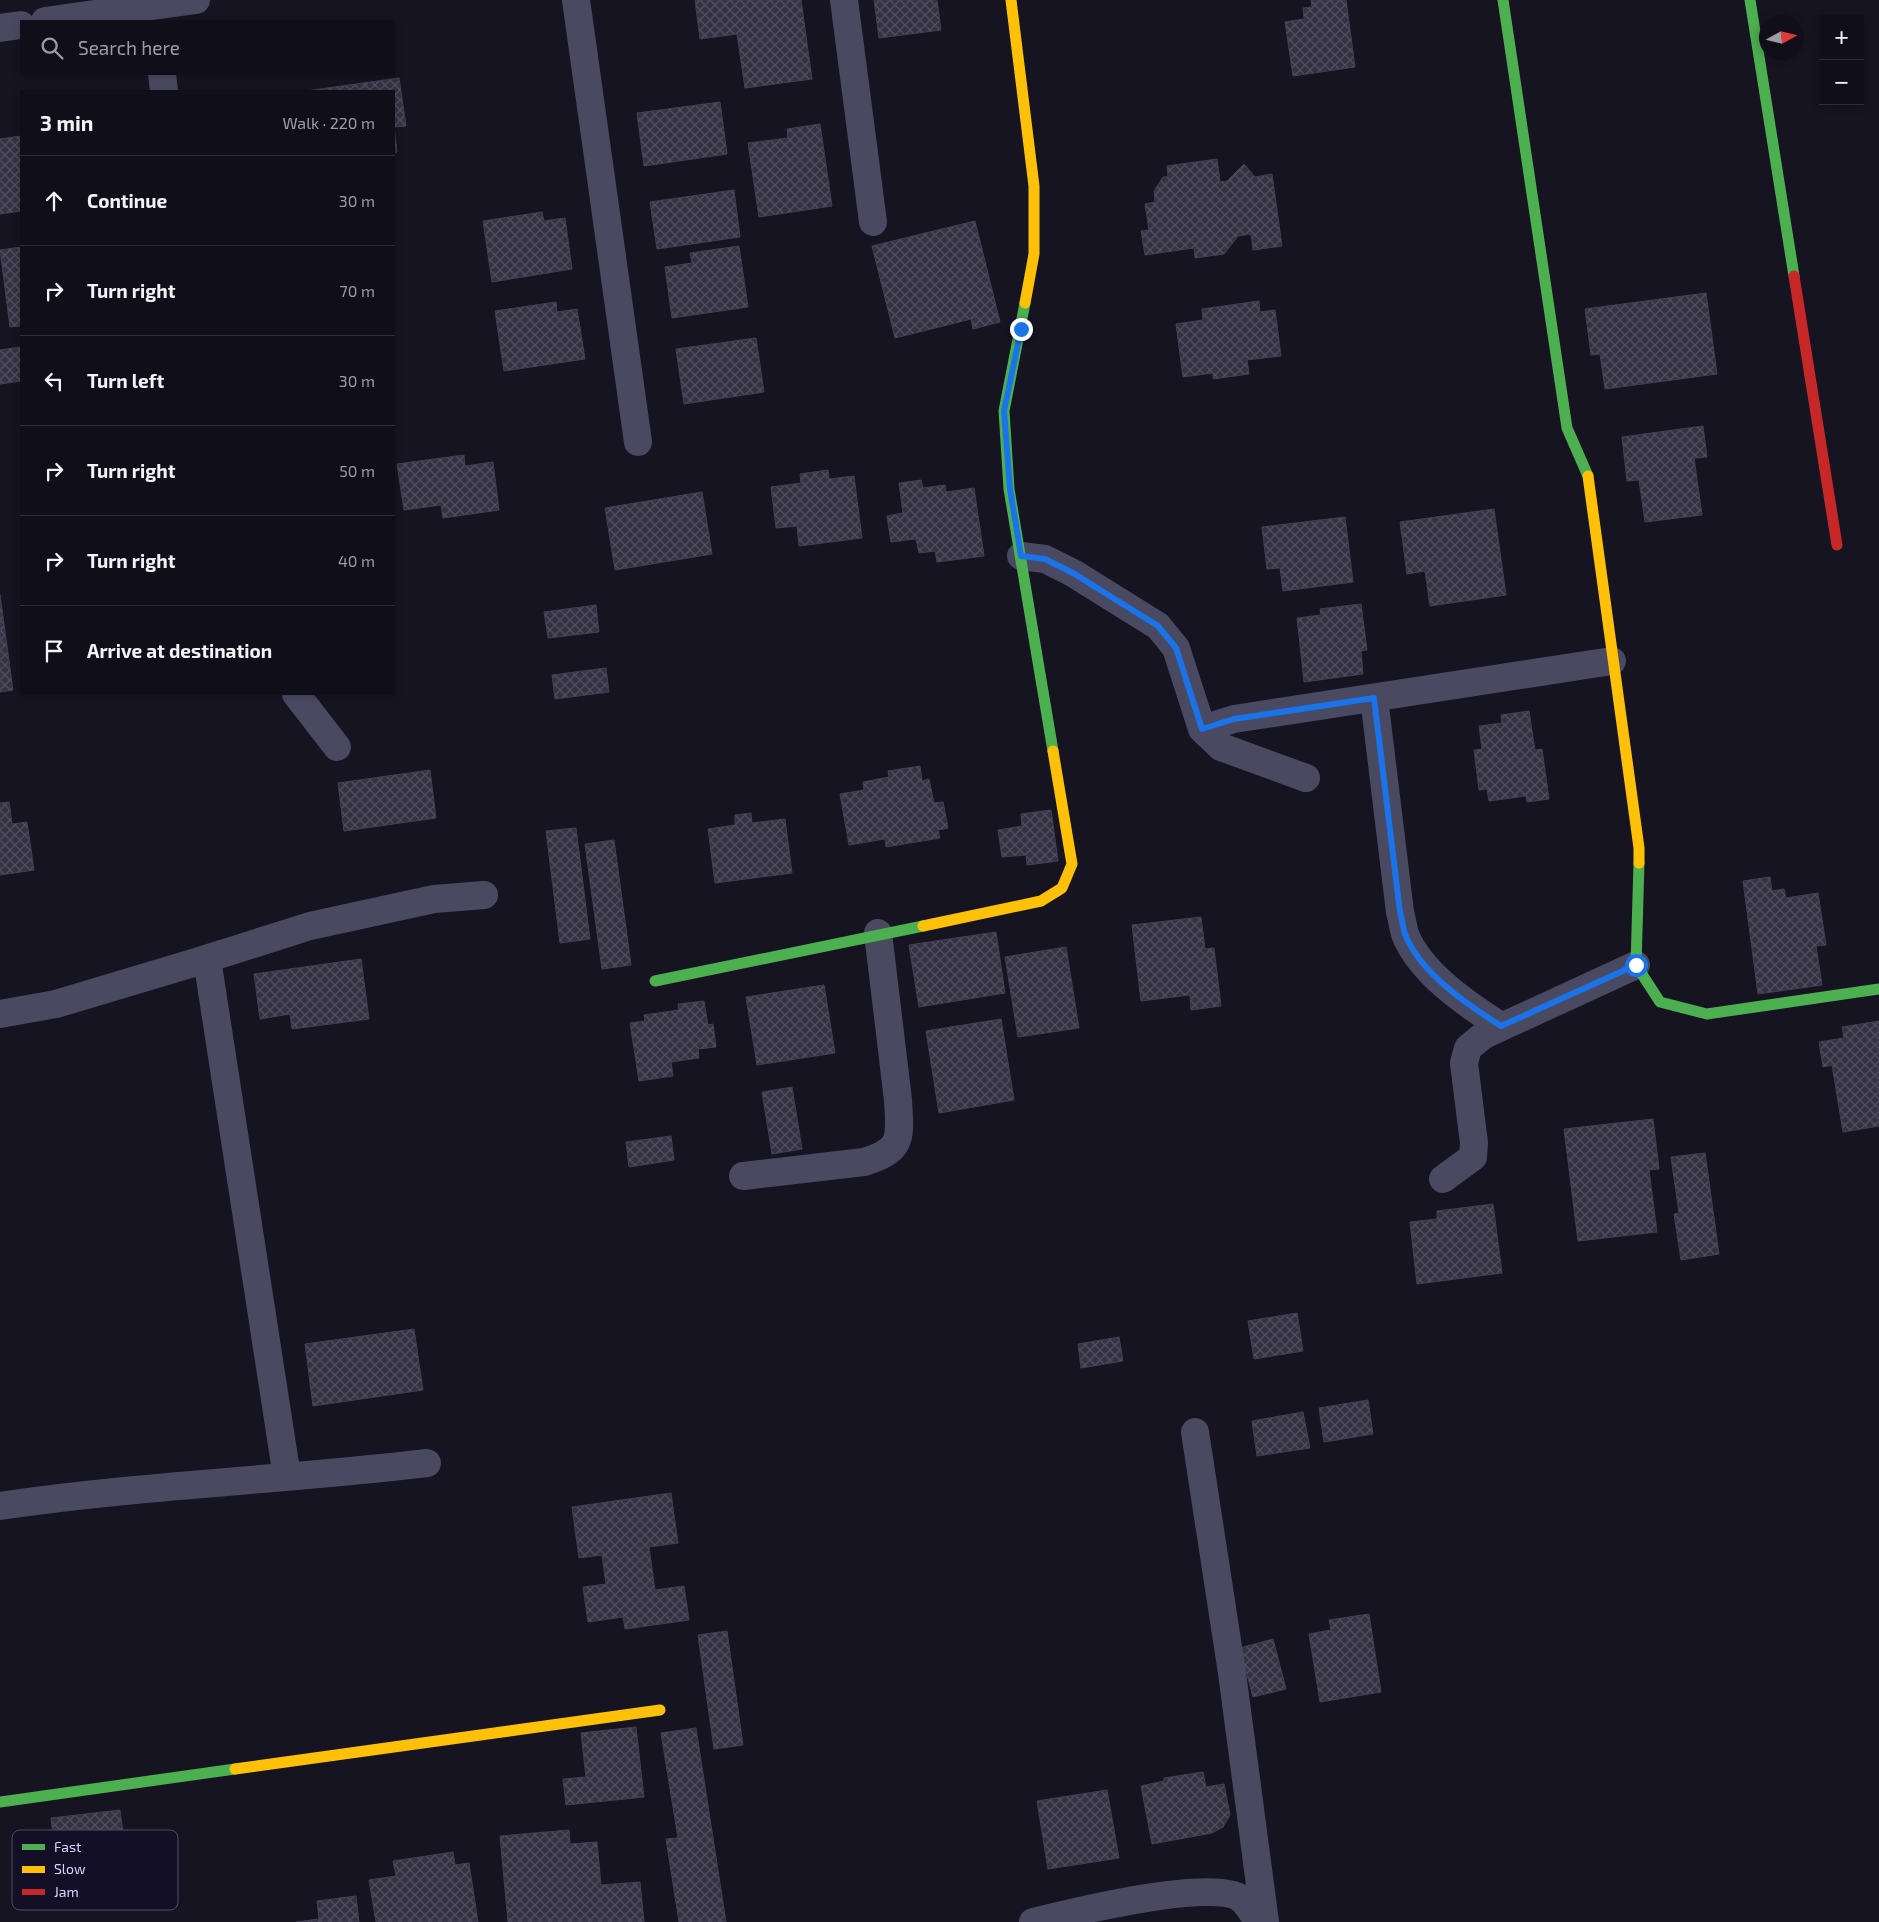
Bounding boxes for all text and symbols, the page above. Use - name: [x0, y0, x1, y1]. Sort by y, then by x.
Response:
- north arrow: [1759, 15, 1804, 60]
- map controls: [1819, 15, 1864, 105]
- button: +: [1819, 15, 1864, 60]
- search box: [20, 20, 395, 75]
- icon: search: [38, 34, 66, 62]
- text: Search here: [78, 36, 180, 59]
- button: −: [1819, 60, 1864, 105]
- text: 3 min: [40, 110, 93, 135]
- text: Walk · 220 m: [282, 113, 375, 132]
- icon: ahead: [40, 187, 68, 215]
- text: Continue: [87, 189, 167, 212]
- text: 30 m: [339, 191, 375, 210]
- icon: right: [40, 277, 68, 305]
- text: Turn right: [87, 279, 175, 302]
- text: 70 m: [340, 281, 375, 300]
- route end: [1010, 318, 1033, 341]
- icon: left: [40, 367, 68, 395]
- text: Turn left: [87, 369, 164, 392]
- text: 30 m: [339, 371, 375, 390]
- icon: right: [40, 457, 68, 485]
- text: Turn right: [87, 459, 175, 482]
- text: 50 m: [339, 461, 375, 480]
- icon: right: [40, 547, 68, 575]
- text: Turn right: [87, 549, 175, 572]
- text: 40 m: [338, 551, 375, 570]
- icon: arrive: [40, 637, 68, 665]
- text: Arrive at destination: [87, 639, 272, 662]
- route start: [1625, 954, 1648, 977]
- legend: [12, 1830, 178, 1910]
- text: Fast: [54, 1838, 81, 1855]
- text: Slow: [54, 1860, 86, 1877]
- text: Jam: [54, 1883, 79, 1900]

